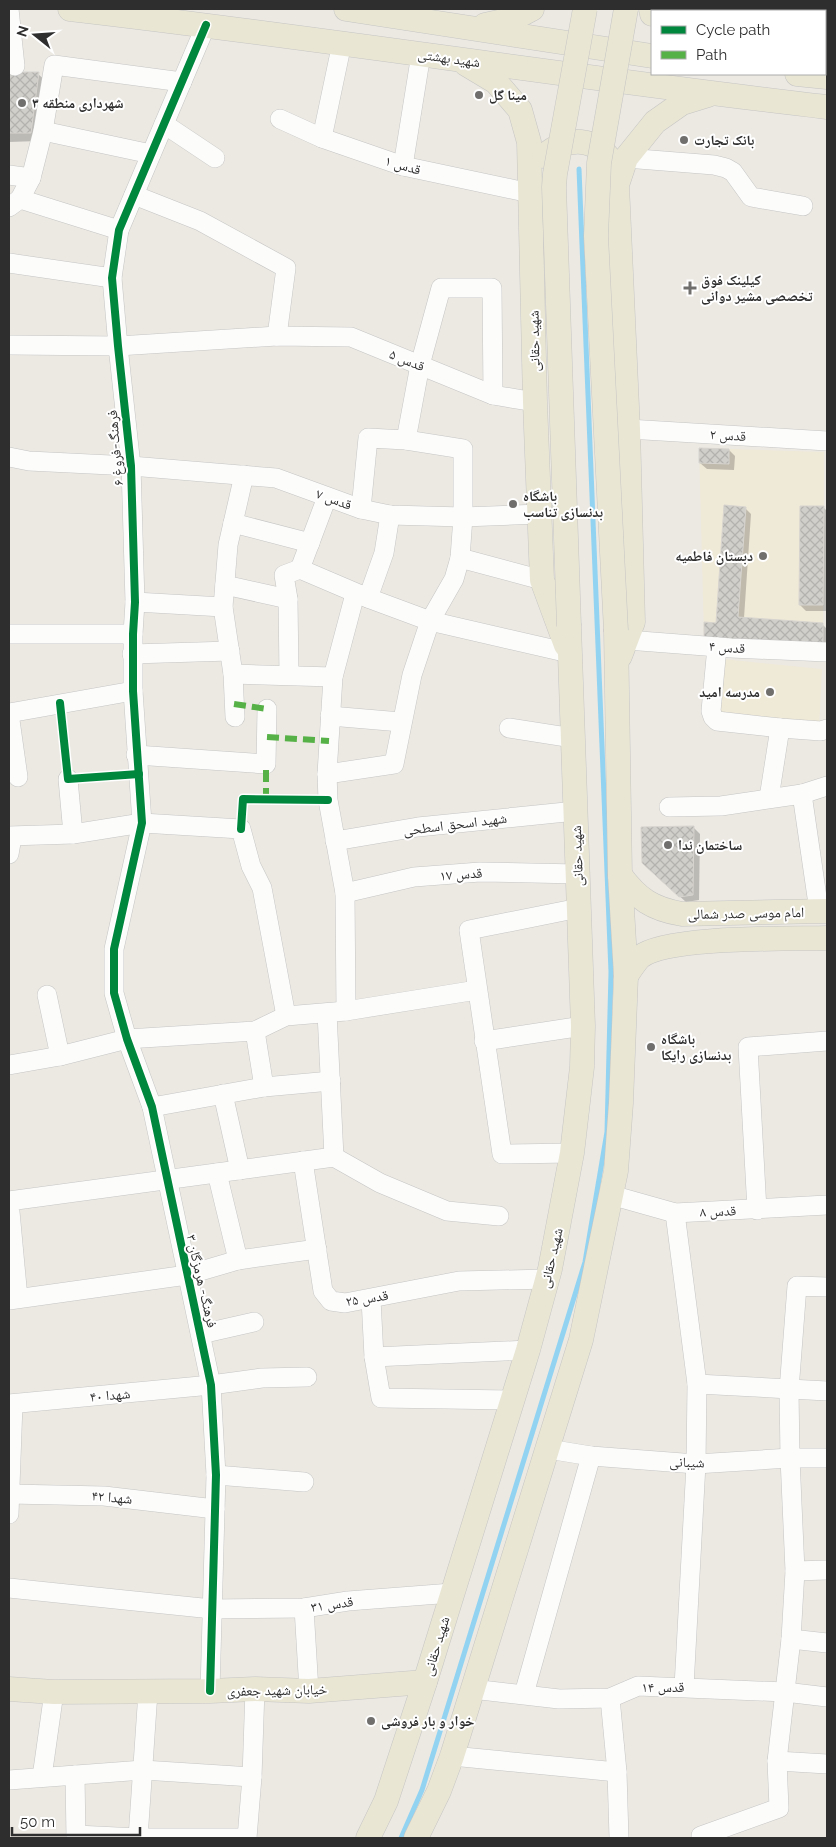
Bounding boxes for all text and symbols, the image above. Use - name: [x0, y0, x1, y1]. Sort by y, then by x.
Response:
- north arrow: [10, 10, 60, 60]
- legend: [651, 10, 826, 75]
- text: Cycle path: [696, 21, 770, 39]
- text: N: [13, 24, 32, 39]
- street label: شهید بهشتی: [417, 46, 481, 71]
- text: Path: [696, 46, 727, 64]
- place label: مینا گل: [489, 87, 527, 104]
- marker: مینا گل: [473, 89, 485, 101]
- place label: شهرداری منطقه ۳: [32, 95, 124, 112]
- marker: شهرداری منطقه ۳: [16, 97, 28, 109]
- place label: بانک تجارت: [694, 132, 755, 149]
- marker: بانک تجارت: [678, 134, 690, 146]
- street label: قدس ۱: [383, 152, 423, 179]
- place label: کیلینک فوق تخصصی مشیر دوانی: [701, 272, 813, 305]
- marker: کیلینک فوق تخصصی مشیر دوانی: [683, 281, 697, 295]
- street label: شهید حقانی: [525, 310, 544, 372]
- street label: قدس ۵: [387, 346, 427, 375]
- street label: فرهنگ-فروغ ۶: [104, 409, 128, 487]
- street label: قدس ۲: [709, 426, 747, 445]
- street label: قدس ۷: [314, 485, 354, 514]
- place label: باشگاه بدنسازی تناسب: [523, 488, 603, 521]
- marker: باشگاه بدنسازی تناسب: [507, 498, 519, 510]
- place label: دبستان فاطمیه: [675, 548, 753, 565]
- marker: دبستان فاطمیه: [757, 550, 769, 562]
- street label: قدس ۴: [708, 638, 746, 657]
- place label: مدرسه امید: [699, 684, 760, 700]
- marker: مدرسه امید: [764, 686, 776, 698]
- street label: شهید اسحق اسطحی: [402, 810, 508, 840]
- street label: شهید حقانی: [568, 825, 587, 887]
- place label: ساختمان ندا: [678, 837, 742, 854]
- marker: ساختمان ندا: [662, 839, 674, 851]
- street label: قدس ۱۷: [439, 865, 483, 884]
- street label: امام موسی صدر شمالی: [687, 904, 805, 924]
- place label: باشگاه بدنسازی رایکا: [661, 1031, 732, 1064]
- marker: باشگاه بدنسازی رایکا: [645, 1041, 657, 1053]
- street label: قدس ۸: [699, 1202, 737, 1221]
- street label: شهید حقانی: [536, 1226, 567, 1290]
- street label: فرهنگ- هرمزگان ۳: [183, 1233, 221, 1330]
- street label: قدس ۲۵: [345, 1287, 390, 1310]
- street label: شهدا ۴۰: [89, 1385, 131, 1405]
- street label: شیبانی: [669, 1453, 705, 1472]
- street label: شهدا ۴۲: [91, 1487, 133, 1507]
- street label: قدس ۳۱: [310, 1593, 355, 1616]
- street label: شهید حقانی: [419, 1614, 454, 1678]
- street label: قدس ۱۴: [642, 1679, 685, 1696]
- street label: خیابان شهید جعفری: [226, 1681, 328, 1700]
- place label: خوار و بار فروشی: [381, 1713, 474, 1730]
- marker: خوار و بار فروشی: [365, 1715, 377, 1727]
- scale bar: [12, 1804, 140, 1836]
- text: 50 m: [20, 1813, 55, 1831]

